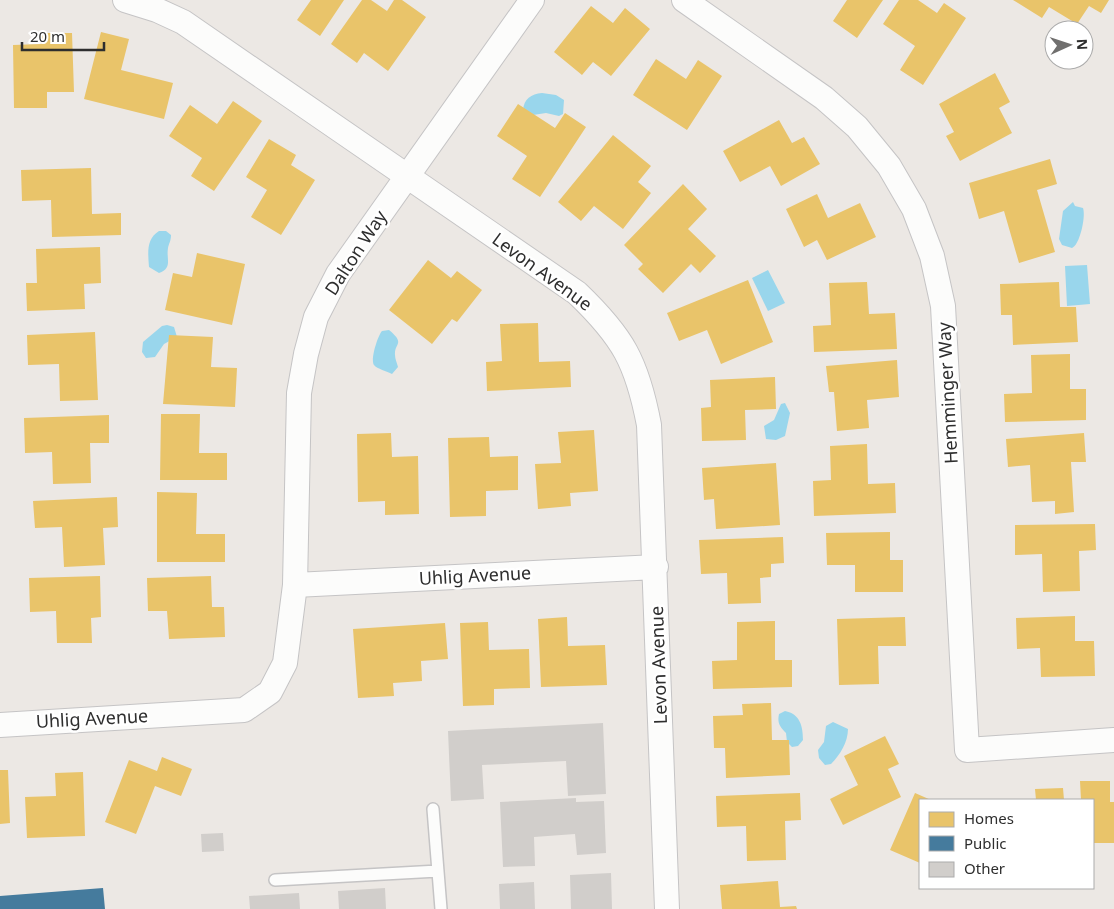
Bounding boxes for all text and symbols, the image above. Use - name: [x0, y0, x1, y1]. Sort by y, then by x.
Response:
- scale bar: [22, 20, 105, 52]
- north arrow: [1044, 20, 1094, 70]
- text: 20 m: [30, 26, 65, 46]
- text: N: [1073, 38, 1092, 50]
- street label: Dalton Way: [319, 205, 392, 300]
- street label: Levon Avenue: [488, 227, 597, 316]
- street label: Hemminger Way: [931, 321, 963, 465]
- street label: Uhlig Avenue: [418, 560, 532, 590]
- street label: Levon Avenue: [644, 606, 672, 725]
- street label: Uhlig Avenue: [35, 703, 149, 733]
- legend: [919, 799, 1094, 889]
- text: Homes: [964, 808, 1014, 828]
- text: Public: [964, 833, 1007, 853]
- text: Other: [964, 858, 1005, 878]

